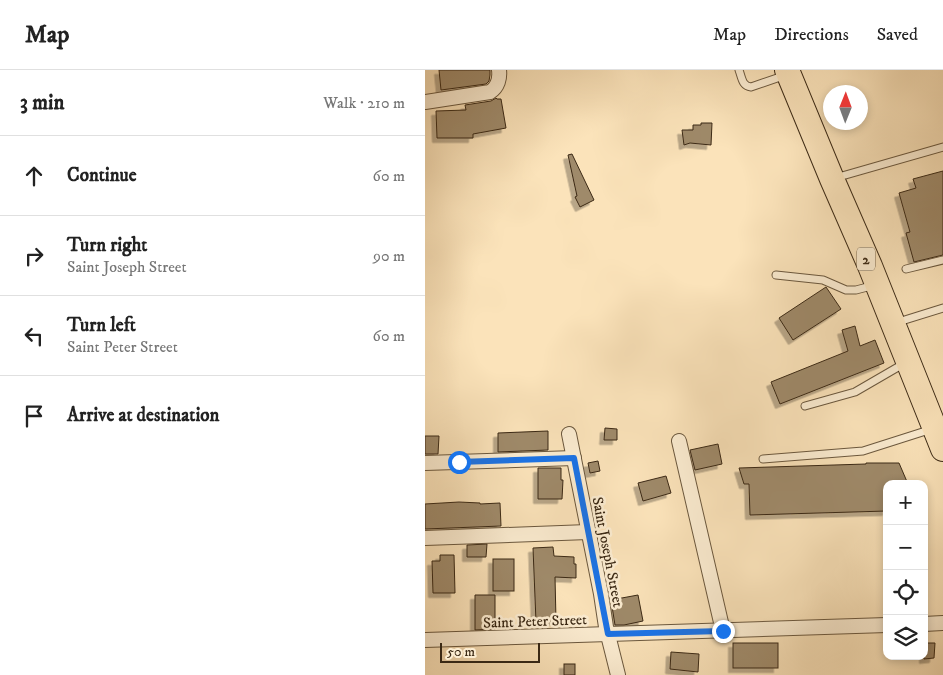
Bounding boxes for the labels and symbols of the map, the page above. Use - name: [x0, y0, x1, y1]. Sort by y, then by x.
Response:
- north arrow: [823, 85, 868, 130]
- road number: 2: [857, 248, 875, 270]
- route start: [448, 451, 471, 474]
- street label: Saint Joseph Street: [587, 495, 628, 609]
- street label: Saint Peter Street: [483, 610, 587, 633]
- route end: [712, 620, 735, 643]
- scale bar: [440, 640, 540, 663]

